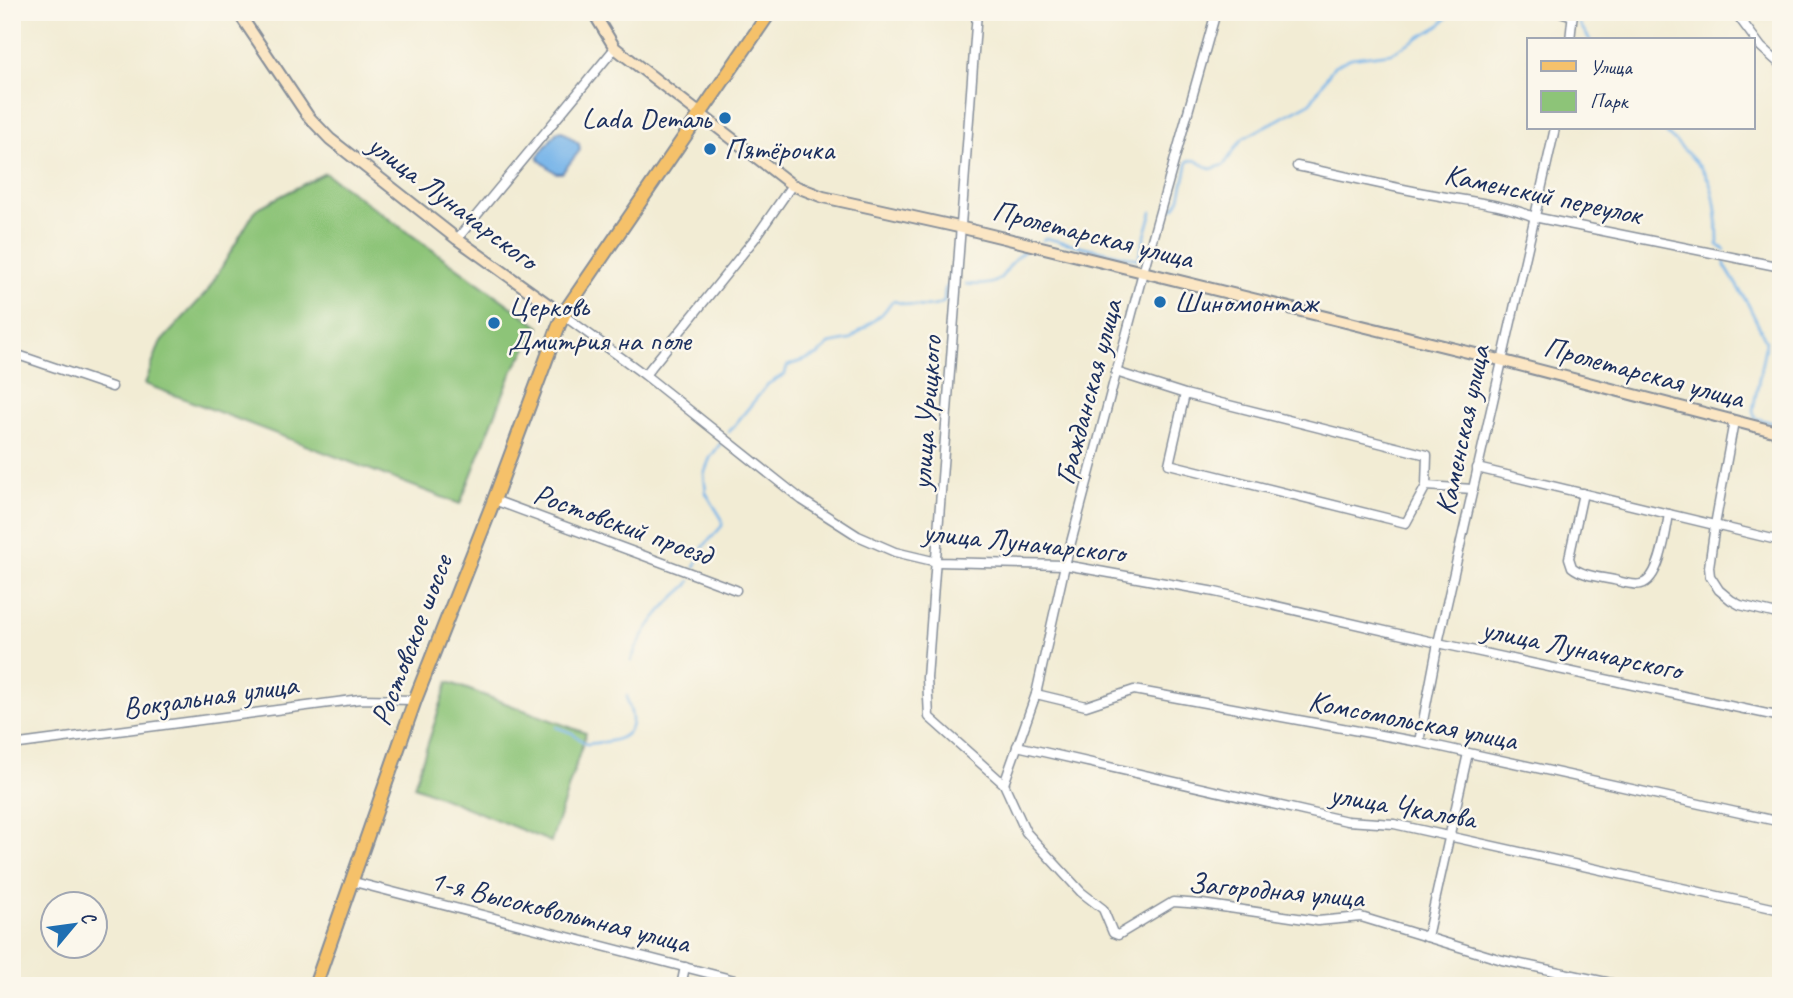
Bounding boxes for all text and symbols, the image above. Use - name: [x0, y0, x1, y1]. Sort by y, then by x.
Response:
- legend: [1527, 38, 1755, 130]
- text: Улица: [1590, 54, 1633, 80]
- text: Парк: [1590, 88, 1630, 114]
- place label: Lada Dеталь: [581, 99, 713, 137]
- marker: Lada Dеталь: [717, 110, 733, 126]
- street label: улица Луначарского: [359, 125, 548, 280]
- place label: Пятёрочка: [724, 130, 836, 168]
- marker: Пятёрочка: [702, 141, 718, 157]
- street label: Каменский переулок: [1441, 155, 1648, 234]
- street label: Пролетарская улица: [989, 191, 1199, 278]
- place label: Шиномонтаж: [1174, 283, 1320, 321]
- place label: Церковь Дмитрия на поле: [508, 287, 693, 359]
- street label: Гражданская улица: [1045, 294, 1131, 489]
- marker: Шиномонтаж: [1152, 294, 1168, 310]
- marker: Церковь Дмитрия на поле: [486, 315, 502, 331]
- street label: Пролетарская улица: [1540, 327, 1750, 417]
- street label: улица Урицкого: [902, 333, 950, 493]
- street label: Каменская улица: [1426, 340, 1499, 518]
- street label: Ростовский проезд: [529, 474, 720, 575]
- street label: улица Луначарского: [919, 512, 1130, 572]
- street label: Ростовское шоссе: [361, 547, 462, 731]
- street label: улица Луначарского: [1477, 609, 1689, 689]
- street label: Вокзальная улица: [120, 665, 302, 727]
- street label: Комсомольская улица: [1306, 681, 1522, 759]
- street label: улица Чкалова: [1325, 774, 1482, 838]
- street label: 1-я Высоковольтная улица: [426, 860, 696, 962]
- street label: Загородная улица: [1186, 863, 1368, 917]
- north arrow: [38, 890, 108, 960]
- text: С: [75, 907, 102, 929]

